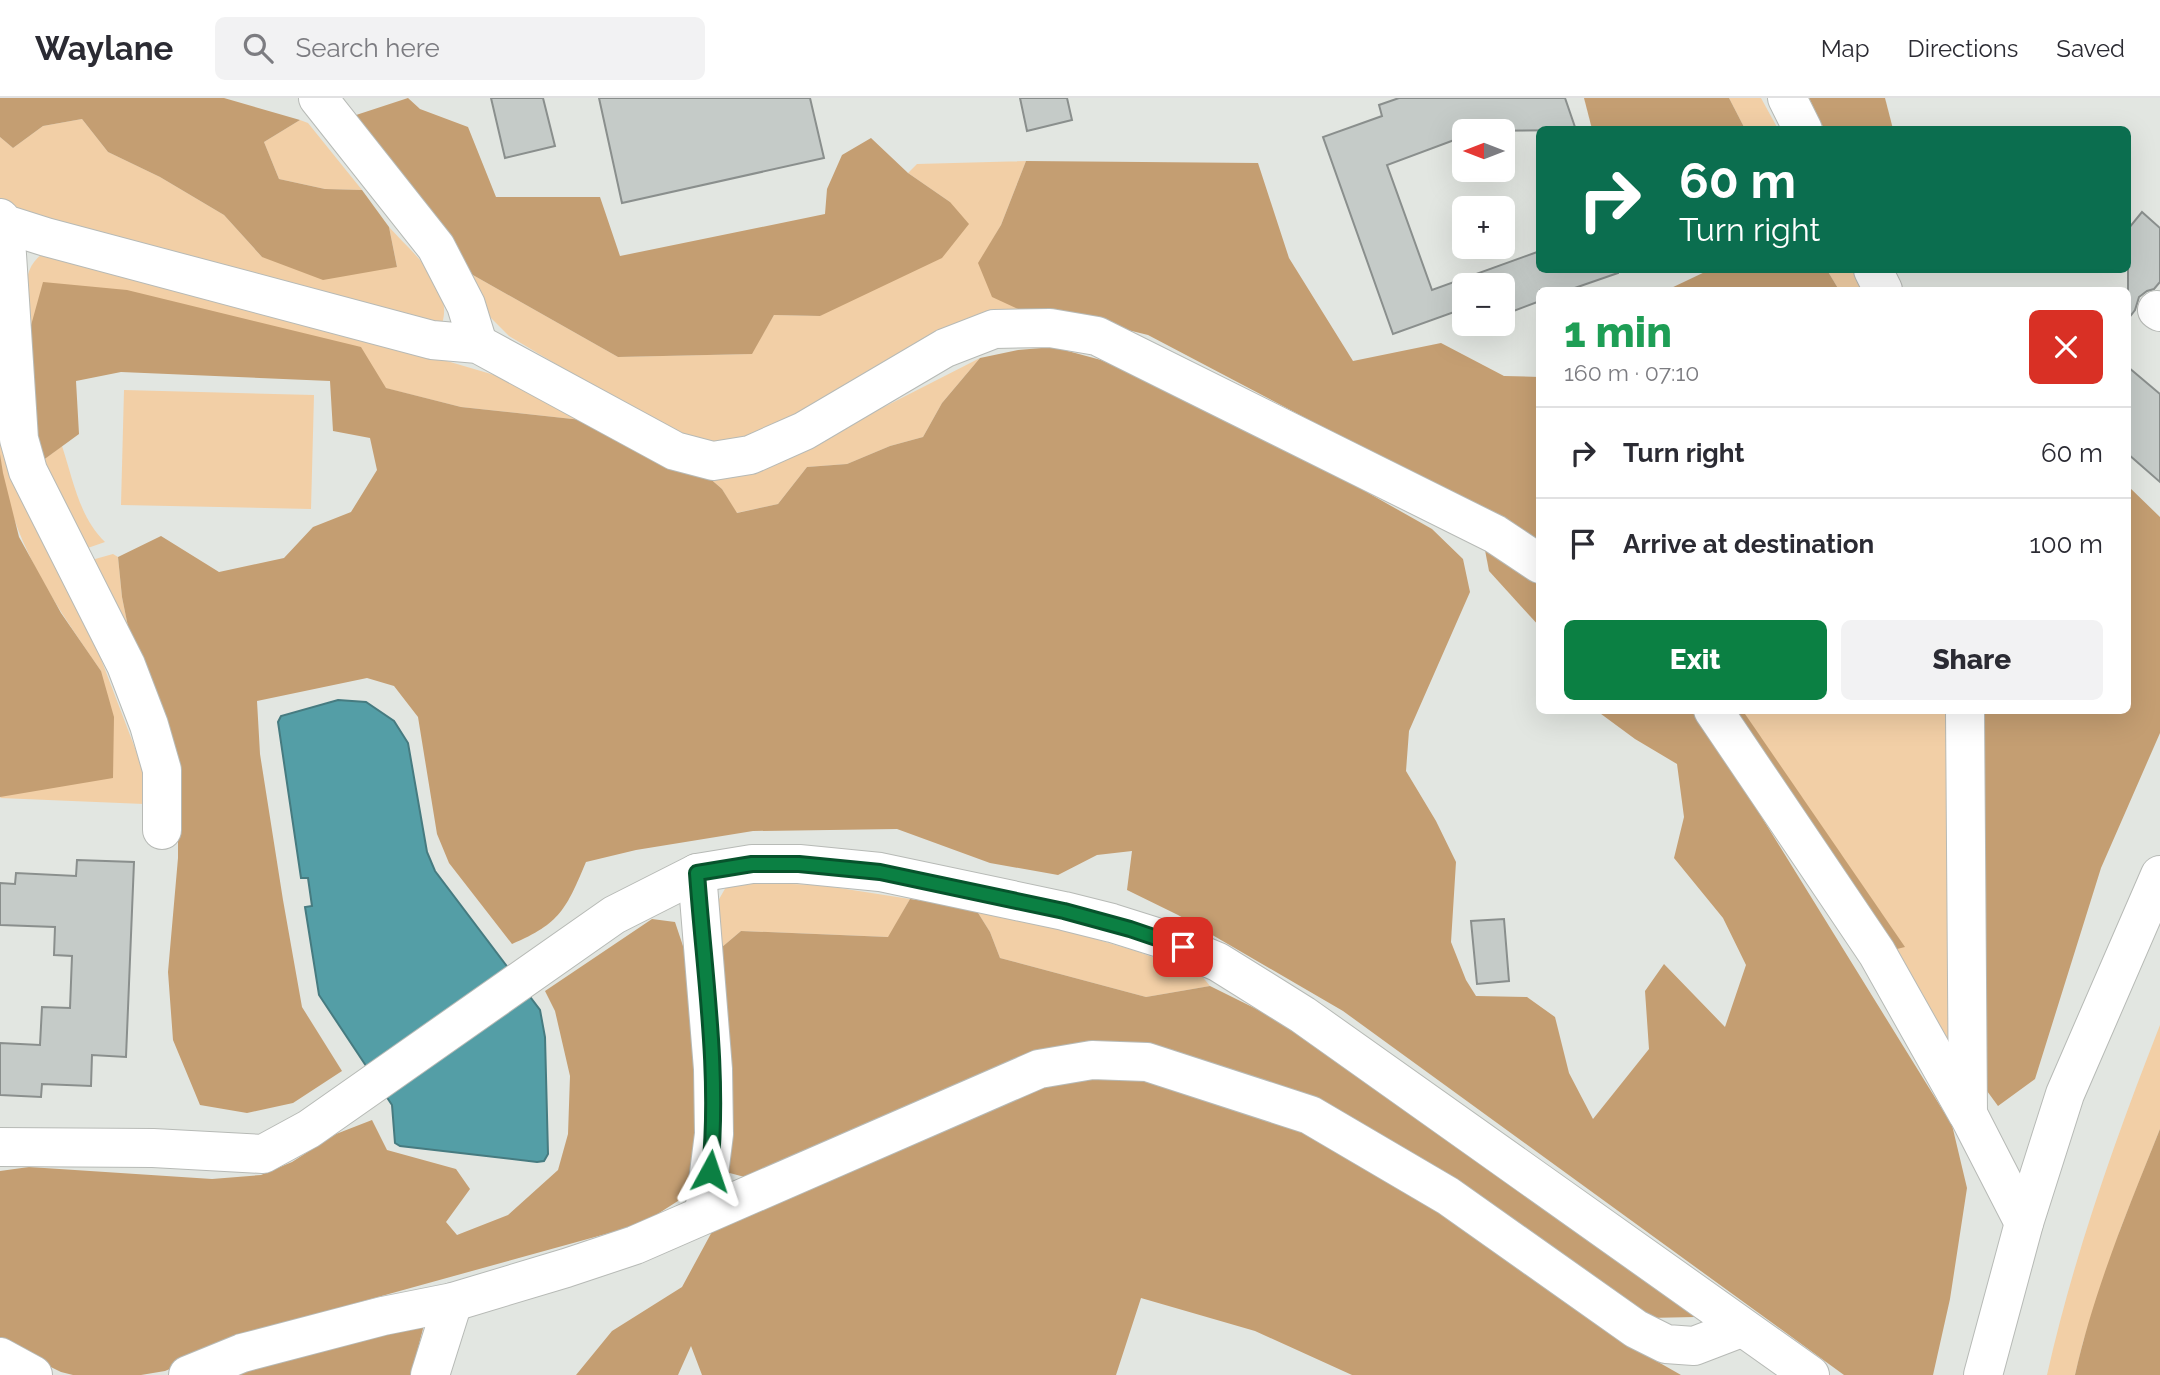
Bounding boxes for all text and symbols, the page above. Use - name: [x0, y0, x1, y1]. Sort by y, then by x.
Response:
- search box: [215, 17, 705, 80]
- text: Waylane: [35, 29, 173, 68]
- icon: search: [239, 29, 277, 67]
- text: Search here: [295, 33, 440, 63]
- text: Map: [1821, 34, 1870, 63]
- text: Directions: [1908, 34, 2018, 63]
- text: Saved: [2056, 34, 2125, 63]
- north arrow: [1452, 119, 1516, 182]
- map controls: [1452, 119, 1515, 336]
- text: 60 m: [1679, 152, 1796, 209]
- icon: right: [1564, 154, 1655, 245]
- button: +: [1452, 196, 1515, 259]
- text: Turn right: [1679, 211, 1820, 248]
- button: −: [1452, 273, 1515, 336]
- text: 1 min: [1564, 308, 1672, 357]
- button: close: [2029, 310, 2103, 384]
- text: 160 m · 07:10: [1564, 359, 1699, 386]
- icon: right: [1564, 434, 1602, 472]
- text: Turn right: [1623, 438, 1744, 468]
- text: 60 m: [2041, 438, 2103, 468]
- icon: arrive: [1564, 525, 1602, 563]
- text: Arrive at destination: [1623, 529, 1874, 559]
- text: 100 m: [2030, 529, 2103, 559]
- button: Exit: [1564, 620, 1827, 700]
- button: Share: [1841, 620, 2103, 700]
- pin: [1153, 917, 1213, 977]
- icon: arrive: [1164, 928, 1202, 966]
- position arrow: [673, 1134, 747, 1208]

